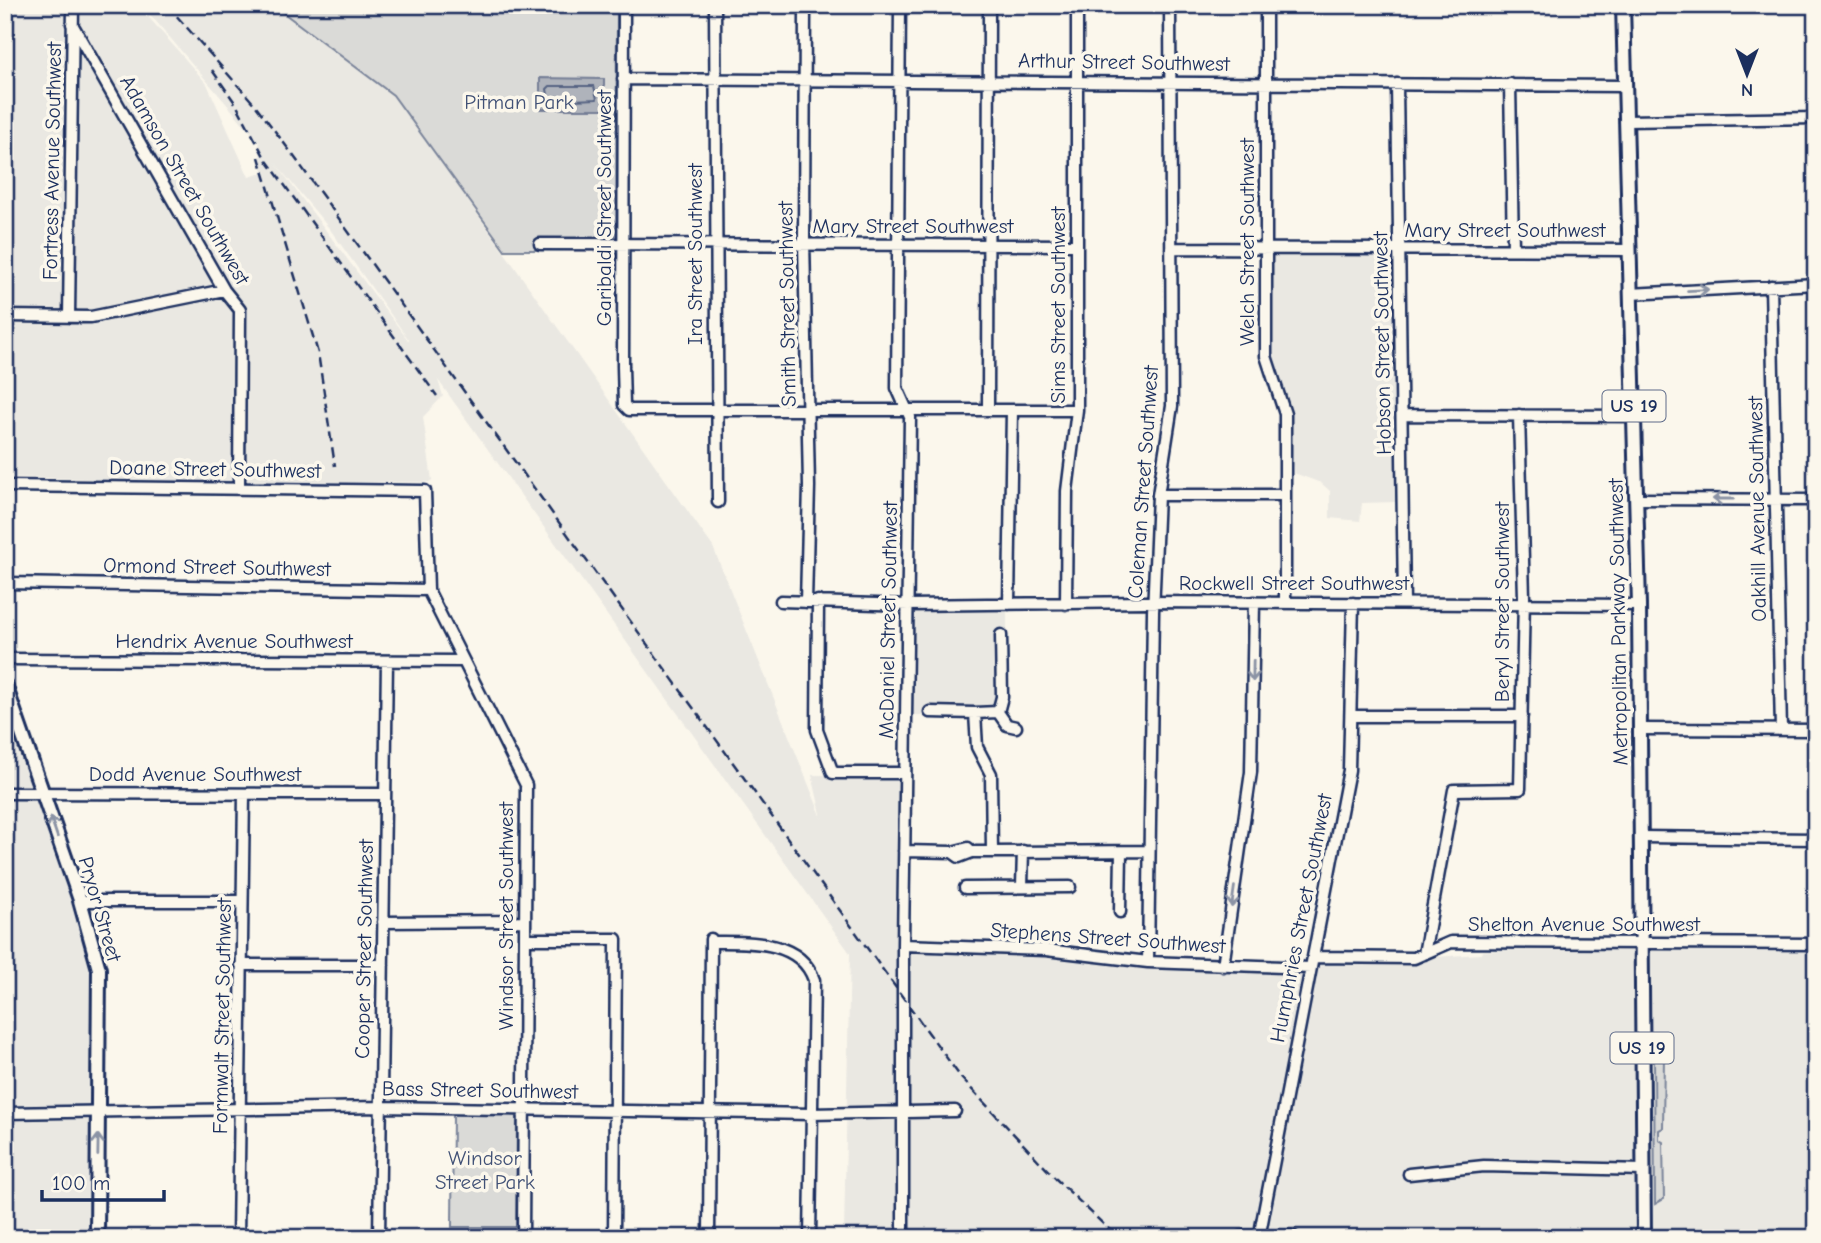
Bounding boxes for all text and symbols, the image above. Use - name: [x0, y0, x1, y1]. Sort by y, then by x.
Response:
- north arrow: [1713, 38, 1783, 108]
- street label: Fortress Avenue Southwest: [38, 41, 66, 280]
- street label: Arthur Street Southwest: [1018, 48, 1231, 76]
- street label: Adamson Street Southwest: [115, 71, 255, 290]
- text: N: [1741, 79, 1753, 101]
- street label: Garibaldi Street Southwest: [592, 89, 616, 326]
- park label: Pitman Park: [464, 90, 574, 114]
- street label: Welch Street Southwest: [1235, 137, 1259, 346]
- street label: Ira Street Southwest: [683, 162, 707, 345]
- street label: Smith Street Southwest: [773, 200, 801, 407]
- street label: Sims Street Southwest: [1046, 205, 1070, 404]
- street label: Mary Street Southwest: [813, 214, 1014, 238]
- street label: Mary Street Southwest: [1405, 218, 1606, 242]
- street label: Hobson Street Southwest: [1368, 230, 1396, 455]
- one-way arrow: [1687, 283, 1709, 296]
- street label: Coleman Street Southwest: [1123, 364, 1163, 599]
- road number: US 19: [1602, 390, 1666, 422]
- street label: Oakhill Avenue Southwest: [1743, 395, 1771, 622]
- street label: Doane Street Southwest: [109, 455, 322, 483]
- street label: Metropolitan Parkway Southwest: [1603, 477, 1633, 766]
- one-way arrow: [1712, 492, 1735, 506]
- street label: McDaniel Street Southwest: [874, 500, 902, 739]
- street label: Beryl Street Southwest: [1490, 501, 1514, 702]
- street label: Ormond Street Southwest: [103, 553, 332, 581]
- street label: Rockwell Street Southwest: [1179, 571, 1410, 595]
- street label: Hendrix Avenue Southwest: [115, 629, 354, 653]
- one-way arrow: [1246, 659, 1260, 682]
- street label: Dodd Avenue Southwest: [89, 762, 302, 786]
- street label: Humphries Street Southwest: [1265, 791, 1337, 1044]
- street label: Windsor Street Southwest: [494, 801, 518, 1030]
- one-way arrow: [47, 816, 59, 838]
- street label: Cooper Street Southwest: [350, 838, 378, 1059]
- street label: Pryor Street: [74, 854, 127, 965]
- one-way arrow: [1226, 885, 1239, 908]
- street label: Formwalt Street Southwest: [208, 897, 236, 1134]
- street label: Shelton Avenue Southwest: [1468, 912, 1701, 936]
- street label: Stephens Street Southwest: [990, 918, 1227, 958]
- road number: US 19: [1610, 1032, 1674, 1064]
- street label: Bass Street Southwest: [382, 1076, 579, 1104]
- one-way arrow: [91, 1134, 105, 1157]
- park label: Windsor Street Park: [435, 1146, 535, 1194]
- scale bar: [42, 1159, 164, 1203]
- text: 100 m: [52, 1171, 110, 1195]

